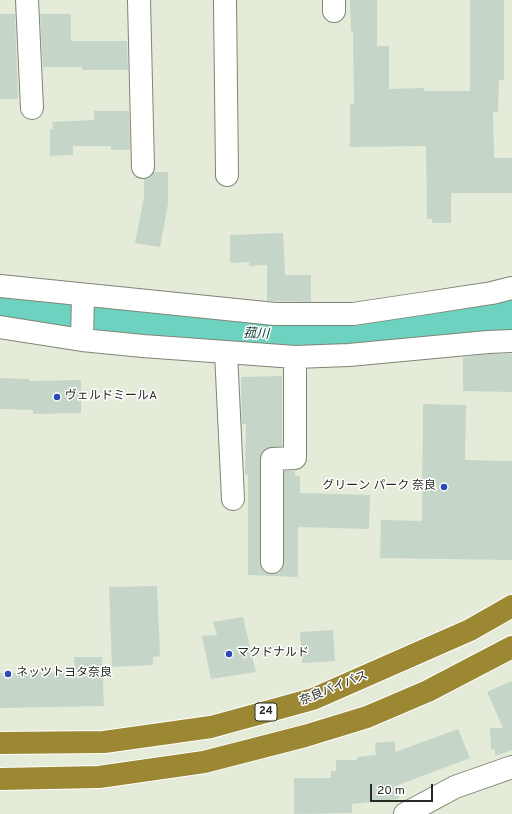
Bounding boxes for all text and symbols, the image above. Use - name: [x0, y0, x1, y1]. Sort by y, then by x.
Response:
- water label: 菰川: [243, 327, 269, 343]
- place label: ヴェルドミールA: [65, 390, 157, 404]
- marker: ヴェルドミールA: [52, 392, 62, 402]
- place label: グリーン パーク 奈良: [322, 480, 436, 494]
- marker: グリーン パーク 奈良: [439, 482, 449, 492]
- place label: マクドナルド: [237, 647, 309, 661]
- marker: マクドナルド: [224, 649, 234, 659]
- place label: ネッツトヨタ奈良: [16, 667, 112, 681]
- marker: ネッツトヨタ奈良: [3, 669, 13, 679]
- street label: 奈良バイパス: [298, 669, 370, 709]
- road number: 24: [255, 703, 277, 721]
- scale bar: [372, 776, 435, 802]
- text: 20 m: [377, 783, 405, 799]

